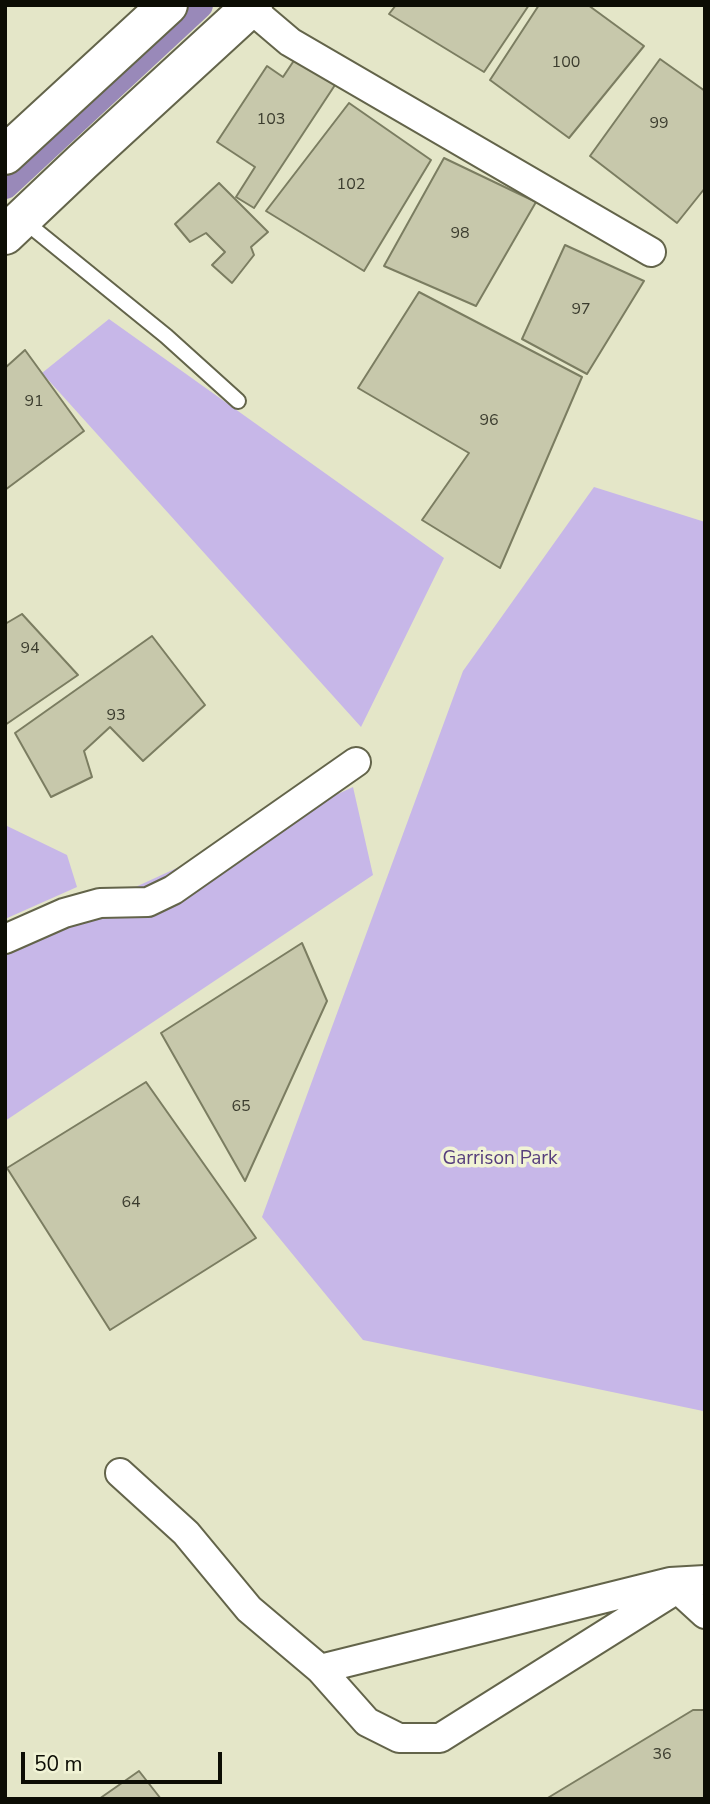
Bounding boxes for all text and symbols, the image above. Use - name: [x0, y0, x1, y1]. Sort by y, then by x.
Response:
- house number: 100: [552, 53, 580, 73]
- house number: 103: [257, 110, 285, 130]
- house number: 99: [649, 114, 669, 134]
- house number: 102: [337, 175, 365, 195]
- house number: 98: [450, 224, 470, 244]
- house number: 97: [571, 300, 591, 320]
- house number: 91: [24, 392, 44, 412]
- house number: 96: [479, 411, 499, 431]
- house number: 94: [20, 639, 40, 659]
- house number: 93: [106, 706, 126, 726]
- house number: 65: [231, 1097, 251, 1117]
- park label: Garrison Park: [442, 1148, 558, 1170]
- house number: 64: [121, 1193, 141, 1213]
- scale bar: [24, 1738, 226, 1782]
- house number: 36: [652, 1745, 672, 1765]
- text: 50 m: [34, 1750, 83, 1778]

